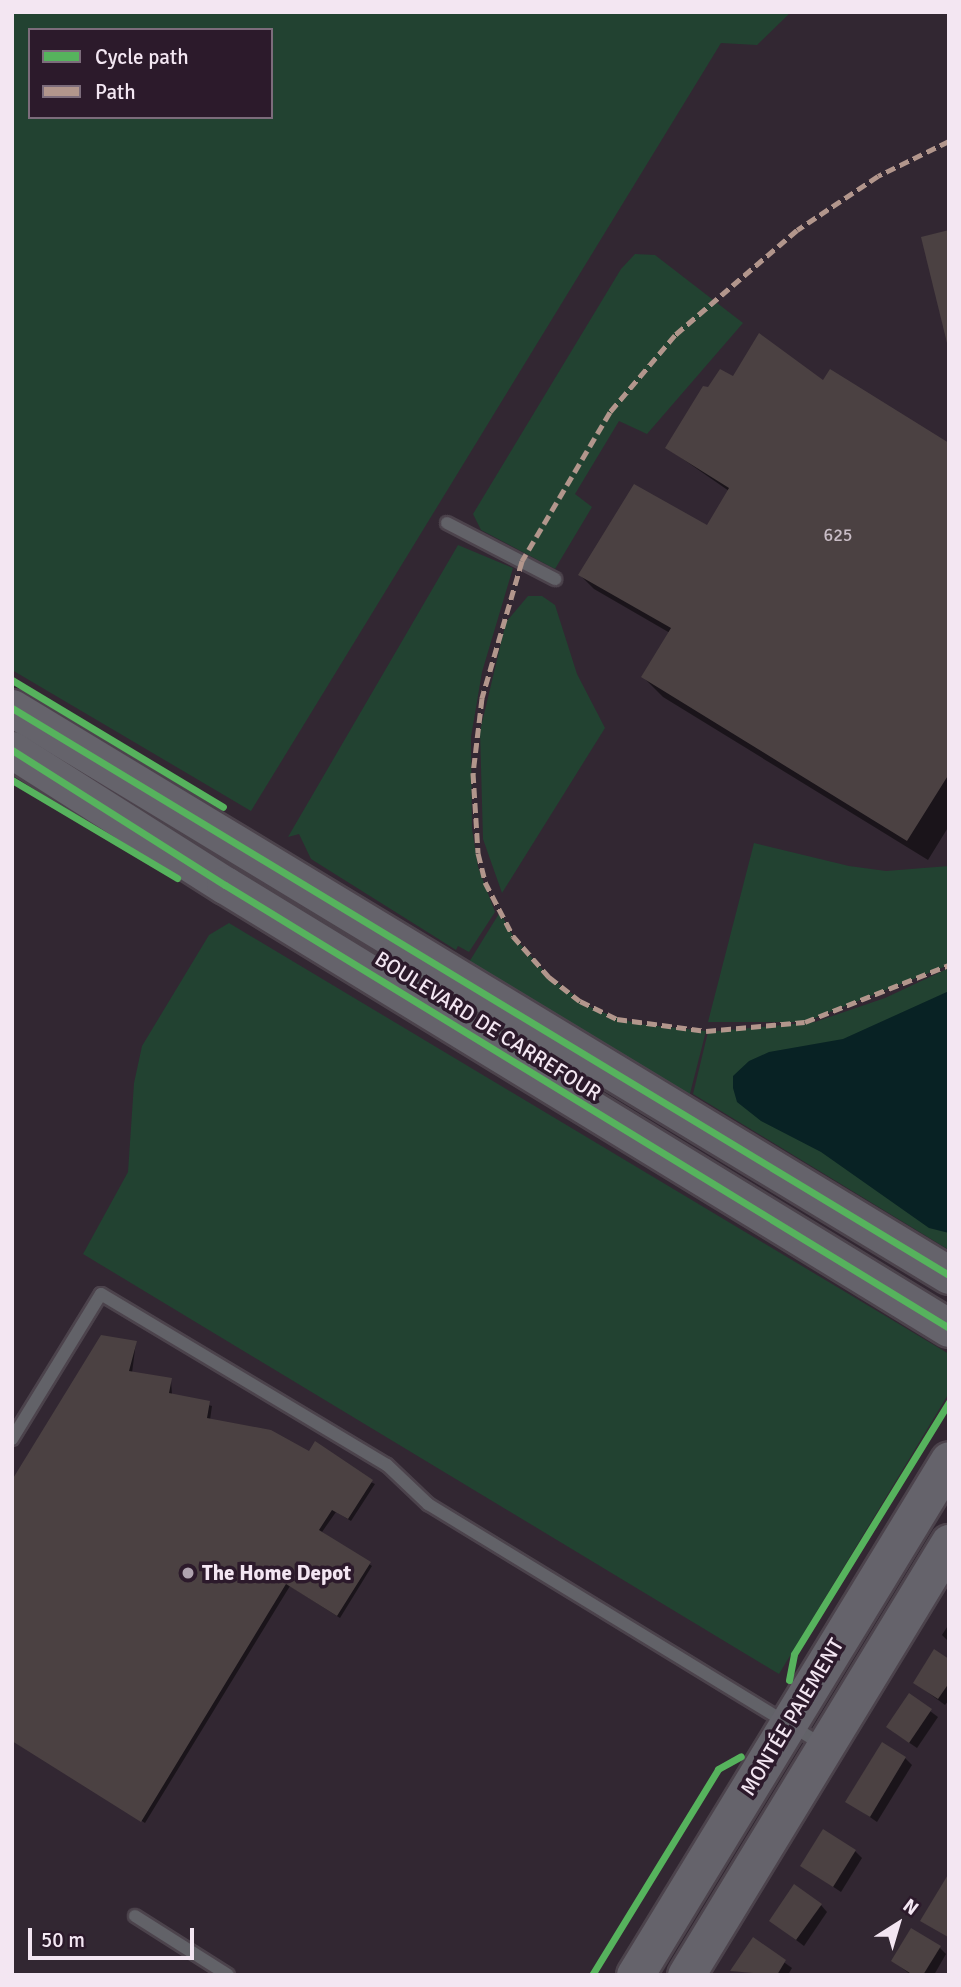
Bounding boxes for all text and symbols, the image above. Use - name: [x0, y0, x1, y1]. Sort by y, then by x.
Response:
- legend: [28, 28, 273, 119]
- text: Cycle path: [95, 44, 189, 70]
- text: Path: [95, 79, 136, 105]
- house number: 625: [823, 524, 853, 546]
- street label: BOULEVARD DE CARREFOUR: [370, 946, 606, 1106]
- place label: The Home Depot: [202, 1560, 351, 1586]
- marker: The Home Depot: [180, 1565, 196, 1581]
- street label: MONTÉE PAIEMENT: [735, 1634, 849, 1800]
- north arrow: [863, 1889, 933, 1959]
- text: N: [898, 1894, 923, 1921]
- scale bar: [32, 1913, 198, 1957]
- text: 50 m: [41, 1927, 85, 1953]

